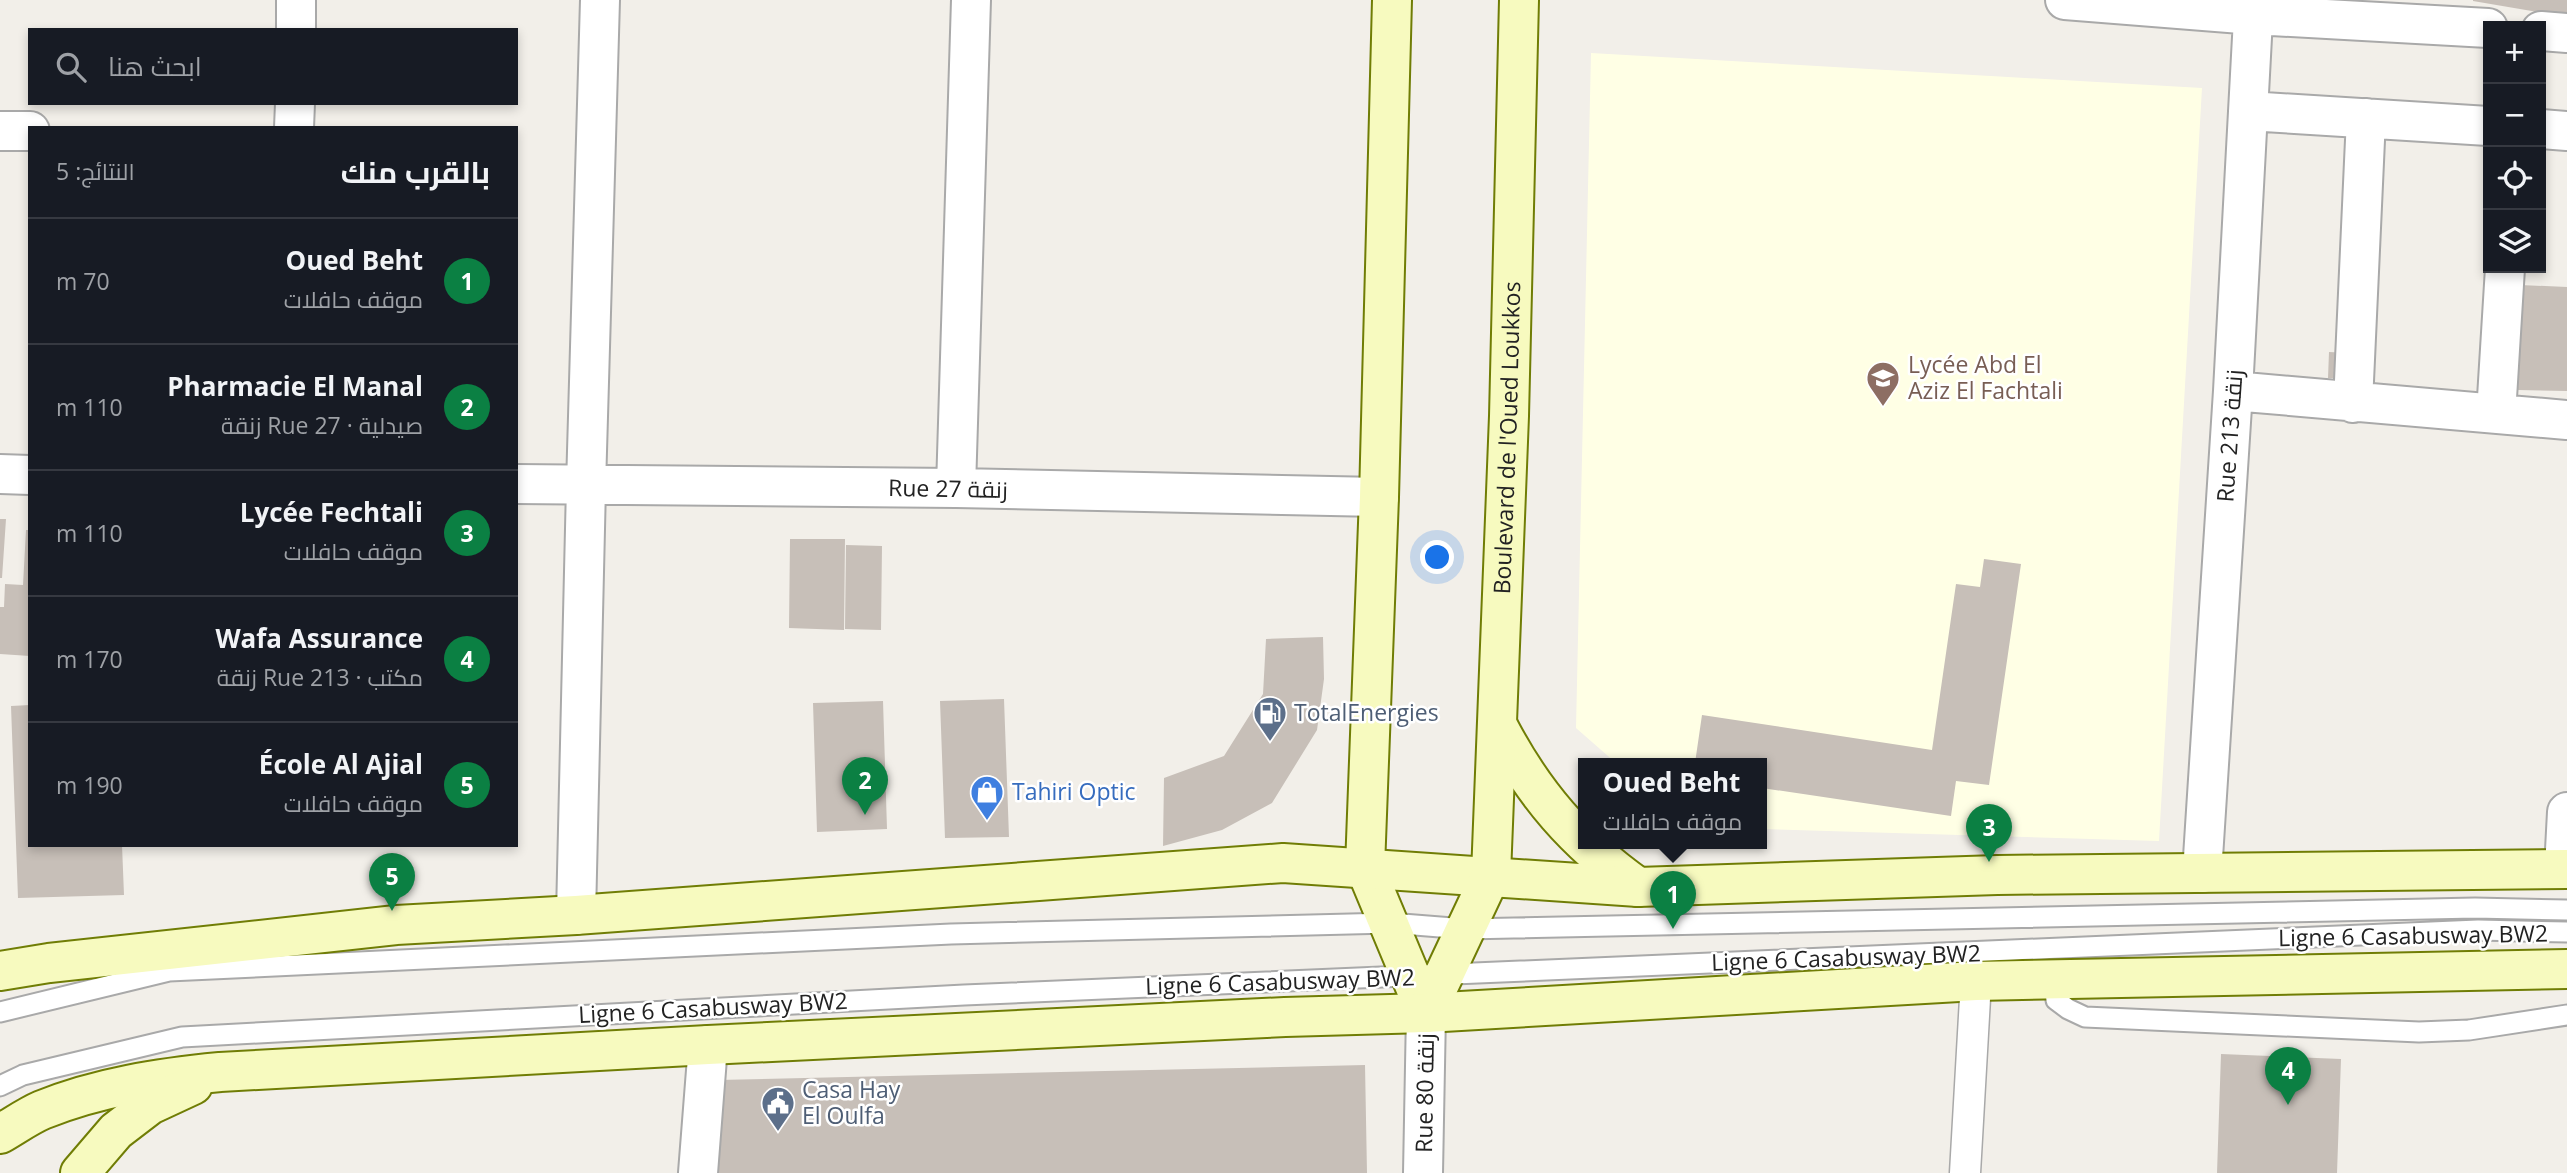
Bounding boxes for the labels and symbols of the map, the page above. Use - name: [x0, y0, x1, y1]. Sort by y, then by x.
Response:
- street label: Boulevard de l'Oued Loukkos: [1485, 281, 1527, 595]
- place label: Lycée Abd El Aziz El Fachtali: [1908, 348, 2063, 406]
- school or university icon: Lycée Abd El Aziz El Fachtali: [1864, 359, 1902, 408]
- street label: Rue 213 زنقة: [2208, 369, 2250, 503]
- street label: Rue 27 زنقة: [888, 471, 1008, 505]
- your location: [1420, 540, 1454, 574]
- fuel station icon: TotalEnergies: [1251, 694, 1289, 743]
- place label: TotalEnergies: [1294, 696, 1439, 728]
- pin: 2: [842, 757, 888, 815]
- shop icon: Tahiri Optic: [968, 773, 1006, 822]
- place label: Tahiri Optic: [1012, 775, 1136, 807]
- pin: 3: [1966, 804, 2012, 862]
- pin: 5: [369, 853, 415, 911]
- pin: 1: [1650, 871, 1696, 929]
- street label: Ligne 6 Casabusway BW2: [2278, 917, 2548, 953]
- street label: Ligne 6 Casabusway BW2: [1711, 936, 1981, 978]
- street label: Ligne 6 Casabusway BW2: [1145, 960, 1415, 1002]
- street label: Ligne 6 Casabusway BW2: [577, 984, 849, 1030]
- street label: Rue 80 زنقة: [1407, 1033, 1441, 1153]
- pin: 4: [2265, 1047, 2311, 1105]
- place label: Casa Hay El Oulfa: [802, 1073, 901, 1131]
- public building icon: Casa Hay El Oulfa: [759, 1084, 797, 1133]

